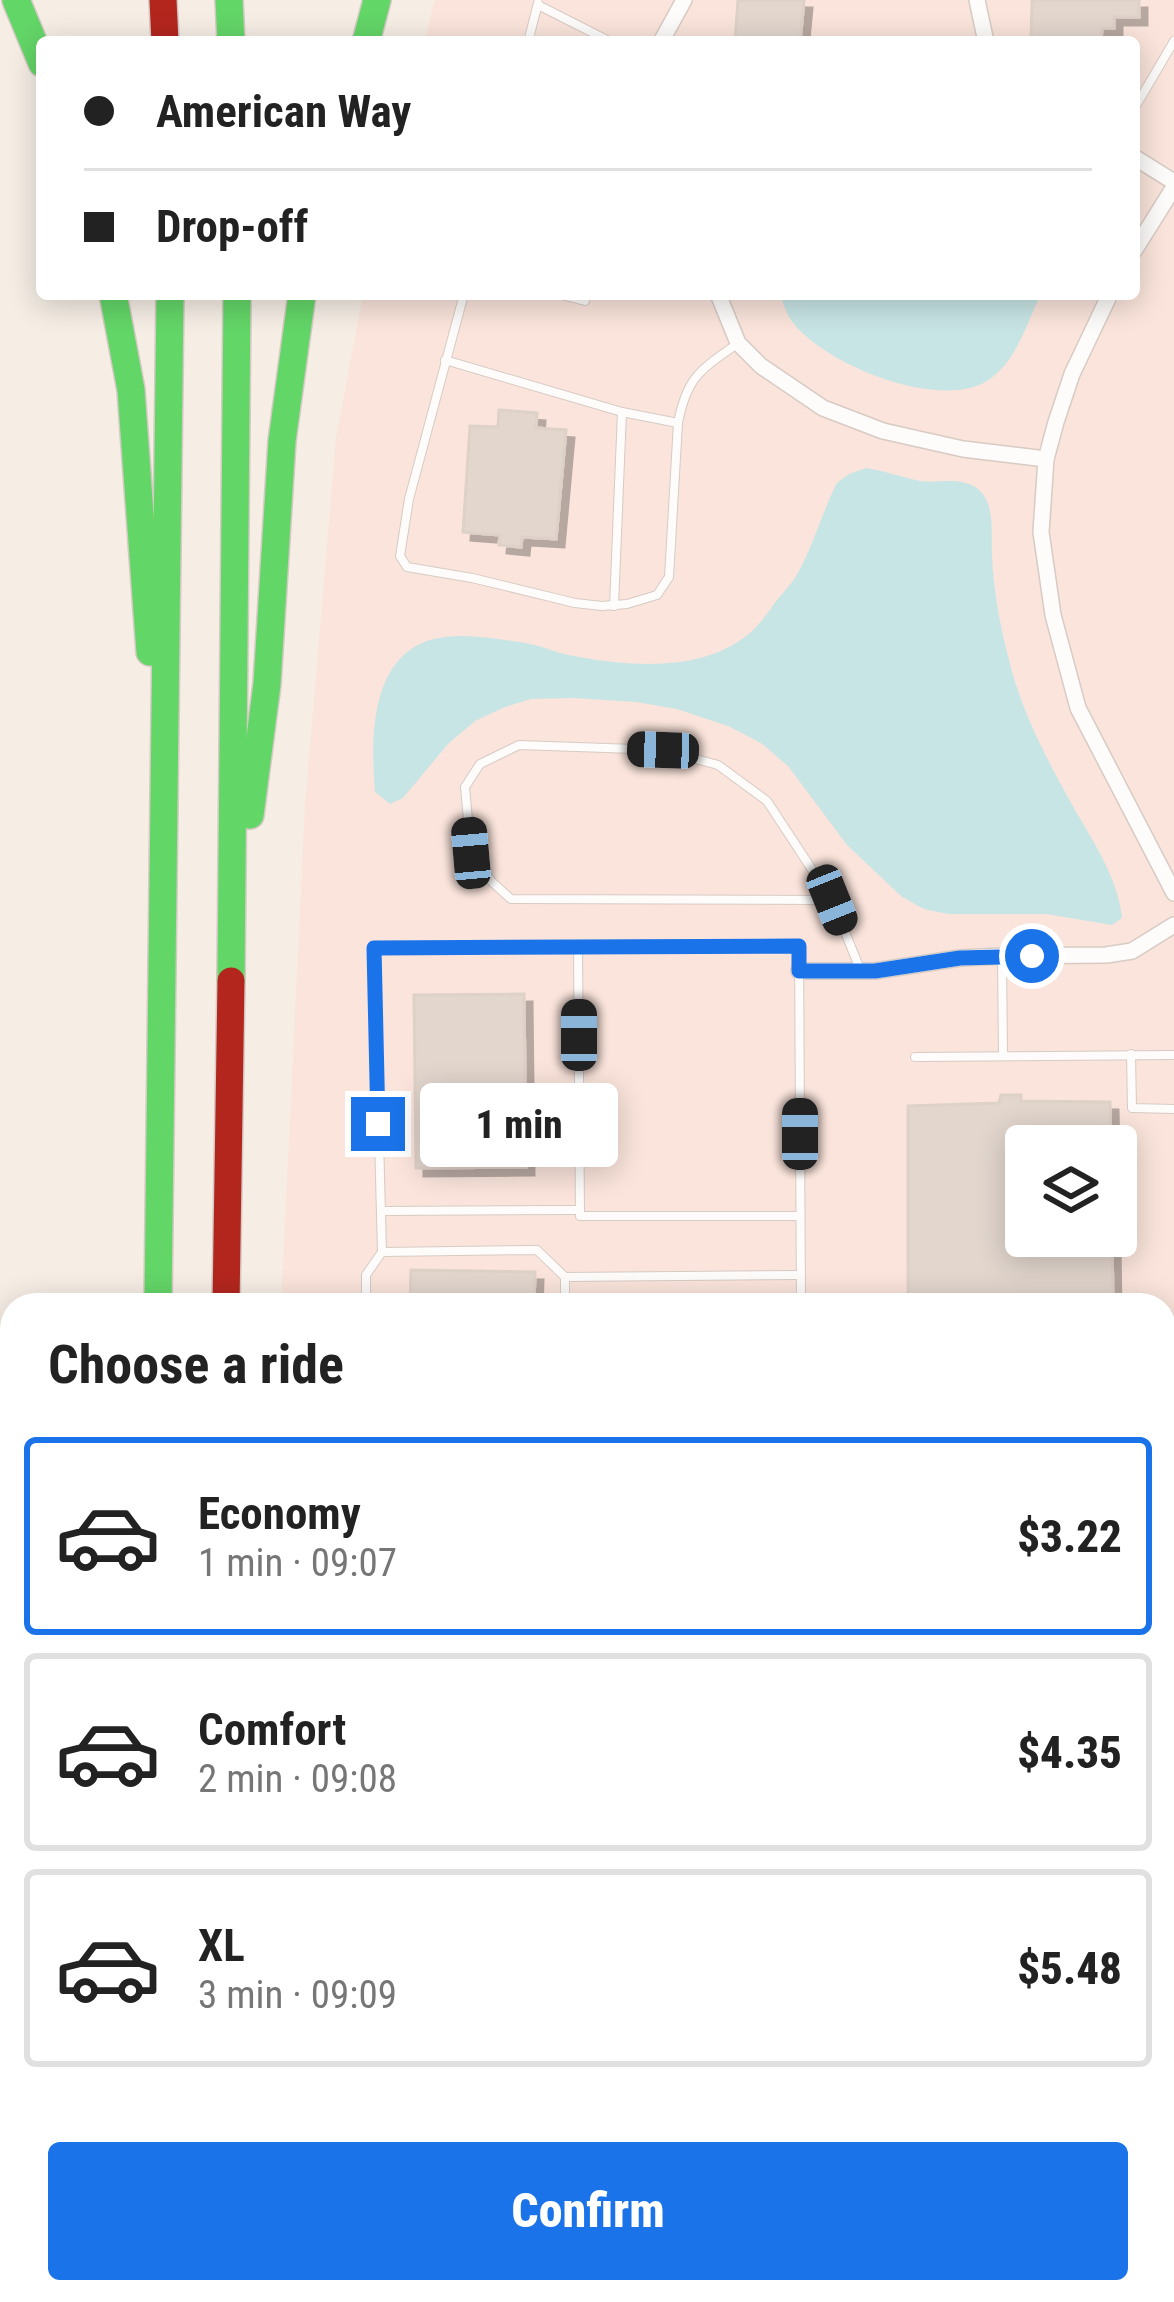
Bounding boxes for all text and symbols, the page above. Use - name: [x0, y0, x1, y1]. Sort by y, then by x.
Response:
- text: American Way: [156, 85, 411, 138]
- text: Drop-off: [156, 200, 308, 253]
- car: [626, 731, 700, 769]
- car: [450, 816, 492, 890]
- car: [802, 860, 862, 940]
- route start: [1005, 929, 1059, 983]
- car: [561, 999, 597, 1071]
- callout: 1 min: [420, 1082, 618, 1166]
- route end: [351, 1097, 405, 1151]
- car: [782, 1098, 818, 1170]
- text: 1 min: [476, 1102, 562, 1148]
- map controls: [1005, 1125, 1137, 1257]
- button: layers: [1005, 1125, 1137, 1257]
- text: Choose a ride: [48, 1333, 344, 1396]
- icon: car: [54, 1482, 162, 1590]
- text: Economy: [198, 1487, 361, 1540]
- text: $3.22: [1017, 1510, 1122, 1563]
- text: 1 min · 09:07: [198, 1540, 397, 1586]
- icon: car: [54, 1698, 162, 1806]
- text: Comfort: [198, 1703, 346, 1756]
- text: $4.35: [1017, 1726, 1122, 1779]
- text: 2 min · 09:08: [198, 1756, 397, 1802]
- icon: car: [54, 1914, 162, 2022]
- text: XL: [198, 1919, 245, 1972]
- text: $5.48: [1017, 1942, 1122, 1995]
- text: 3 min · 09:09: [198, 1972, 397, 2018]
- button: Confirm: [48, 2142, 1128, 2280]

